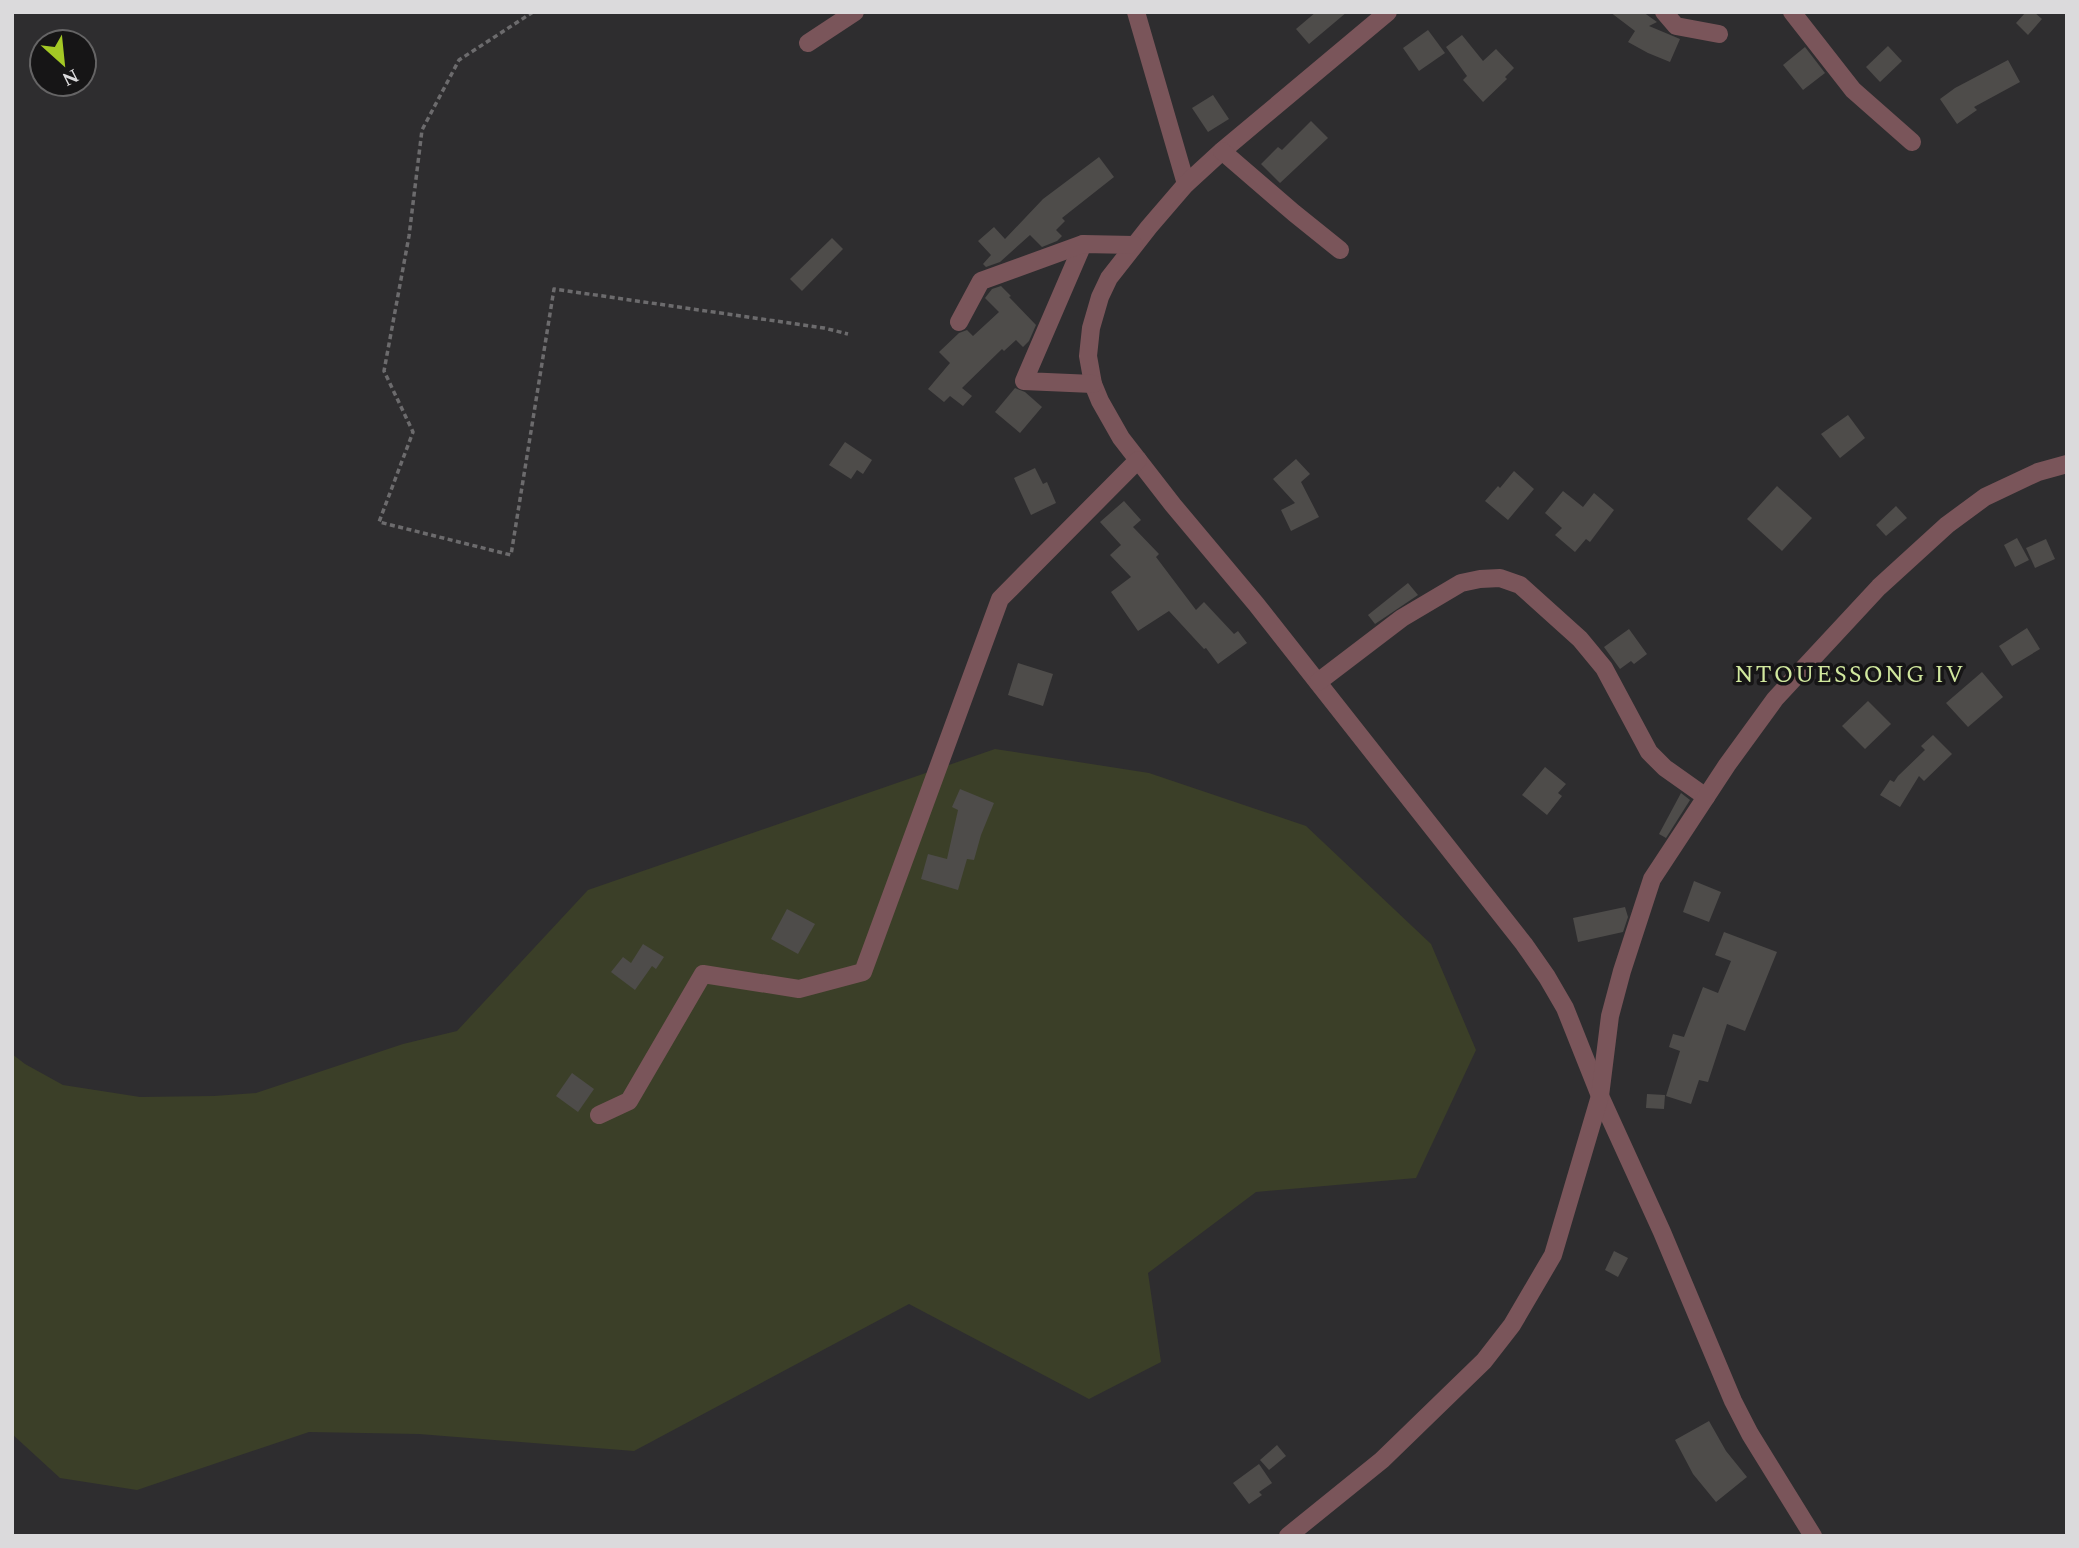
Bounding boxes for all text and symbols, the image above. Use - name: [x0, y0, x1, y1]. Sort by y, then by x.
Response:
- north arrow: [28, 28, 98, 98]
- text: N: [57, 60, 84, 93]
- district label: NTOUESSONG IV: [1734, 657, 1966, 693]

